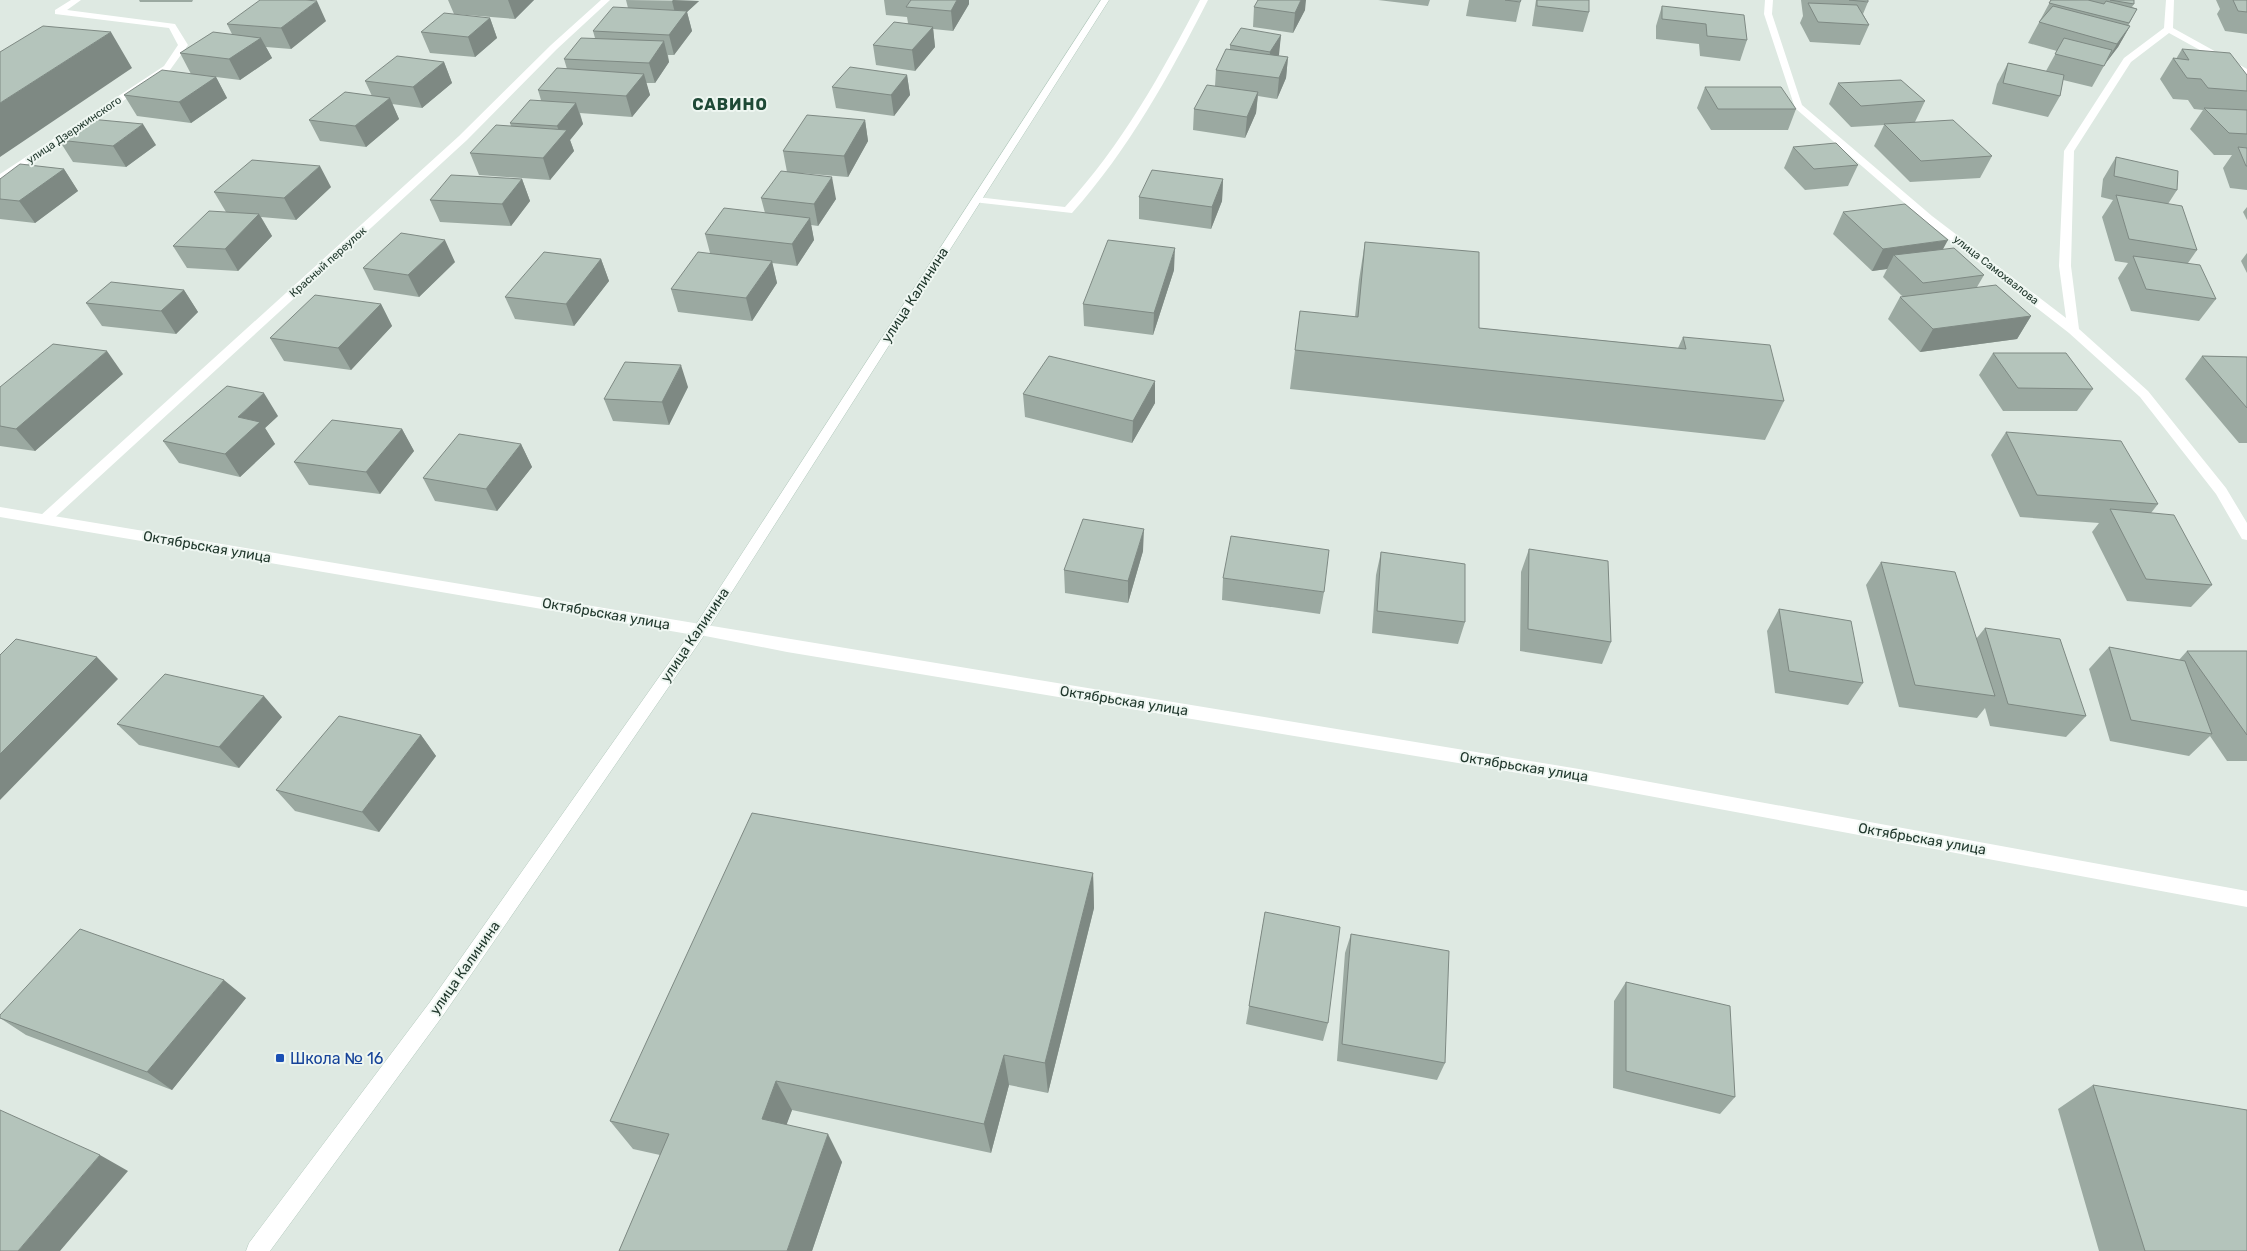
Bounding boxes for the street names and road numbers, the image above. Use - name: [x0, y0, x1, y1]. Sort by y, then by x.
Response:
- street label: улица Дзержинского: [24, 93, 124, 167]
- street label: Красный переулок: [287, 224, 369, 300]
- street label: улица Самохвалова: [1951, 233, 2041, 307]
- street label: улица Калинина: [878, 244, 952, 346]
- street label: Октябрьская улица: [142, 527, 272, 567]
- street label: улица Калинина: [657, 585, 733, 685]
- street label: Октябрьская улица: [541, 594, 671, 634]
- street label: Октябрьская улица: [1059, 682, 1189, 720]
- street label: Октябрьская улица: [1459, 748, 1589, 786]
- street label: Октябрьская улица: [1857, 819, 1987, 859]
- street label: улица Калинина: [426, 918, 504, 1018]

